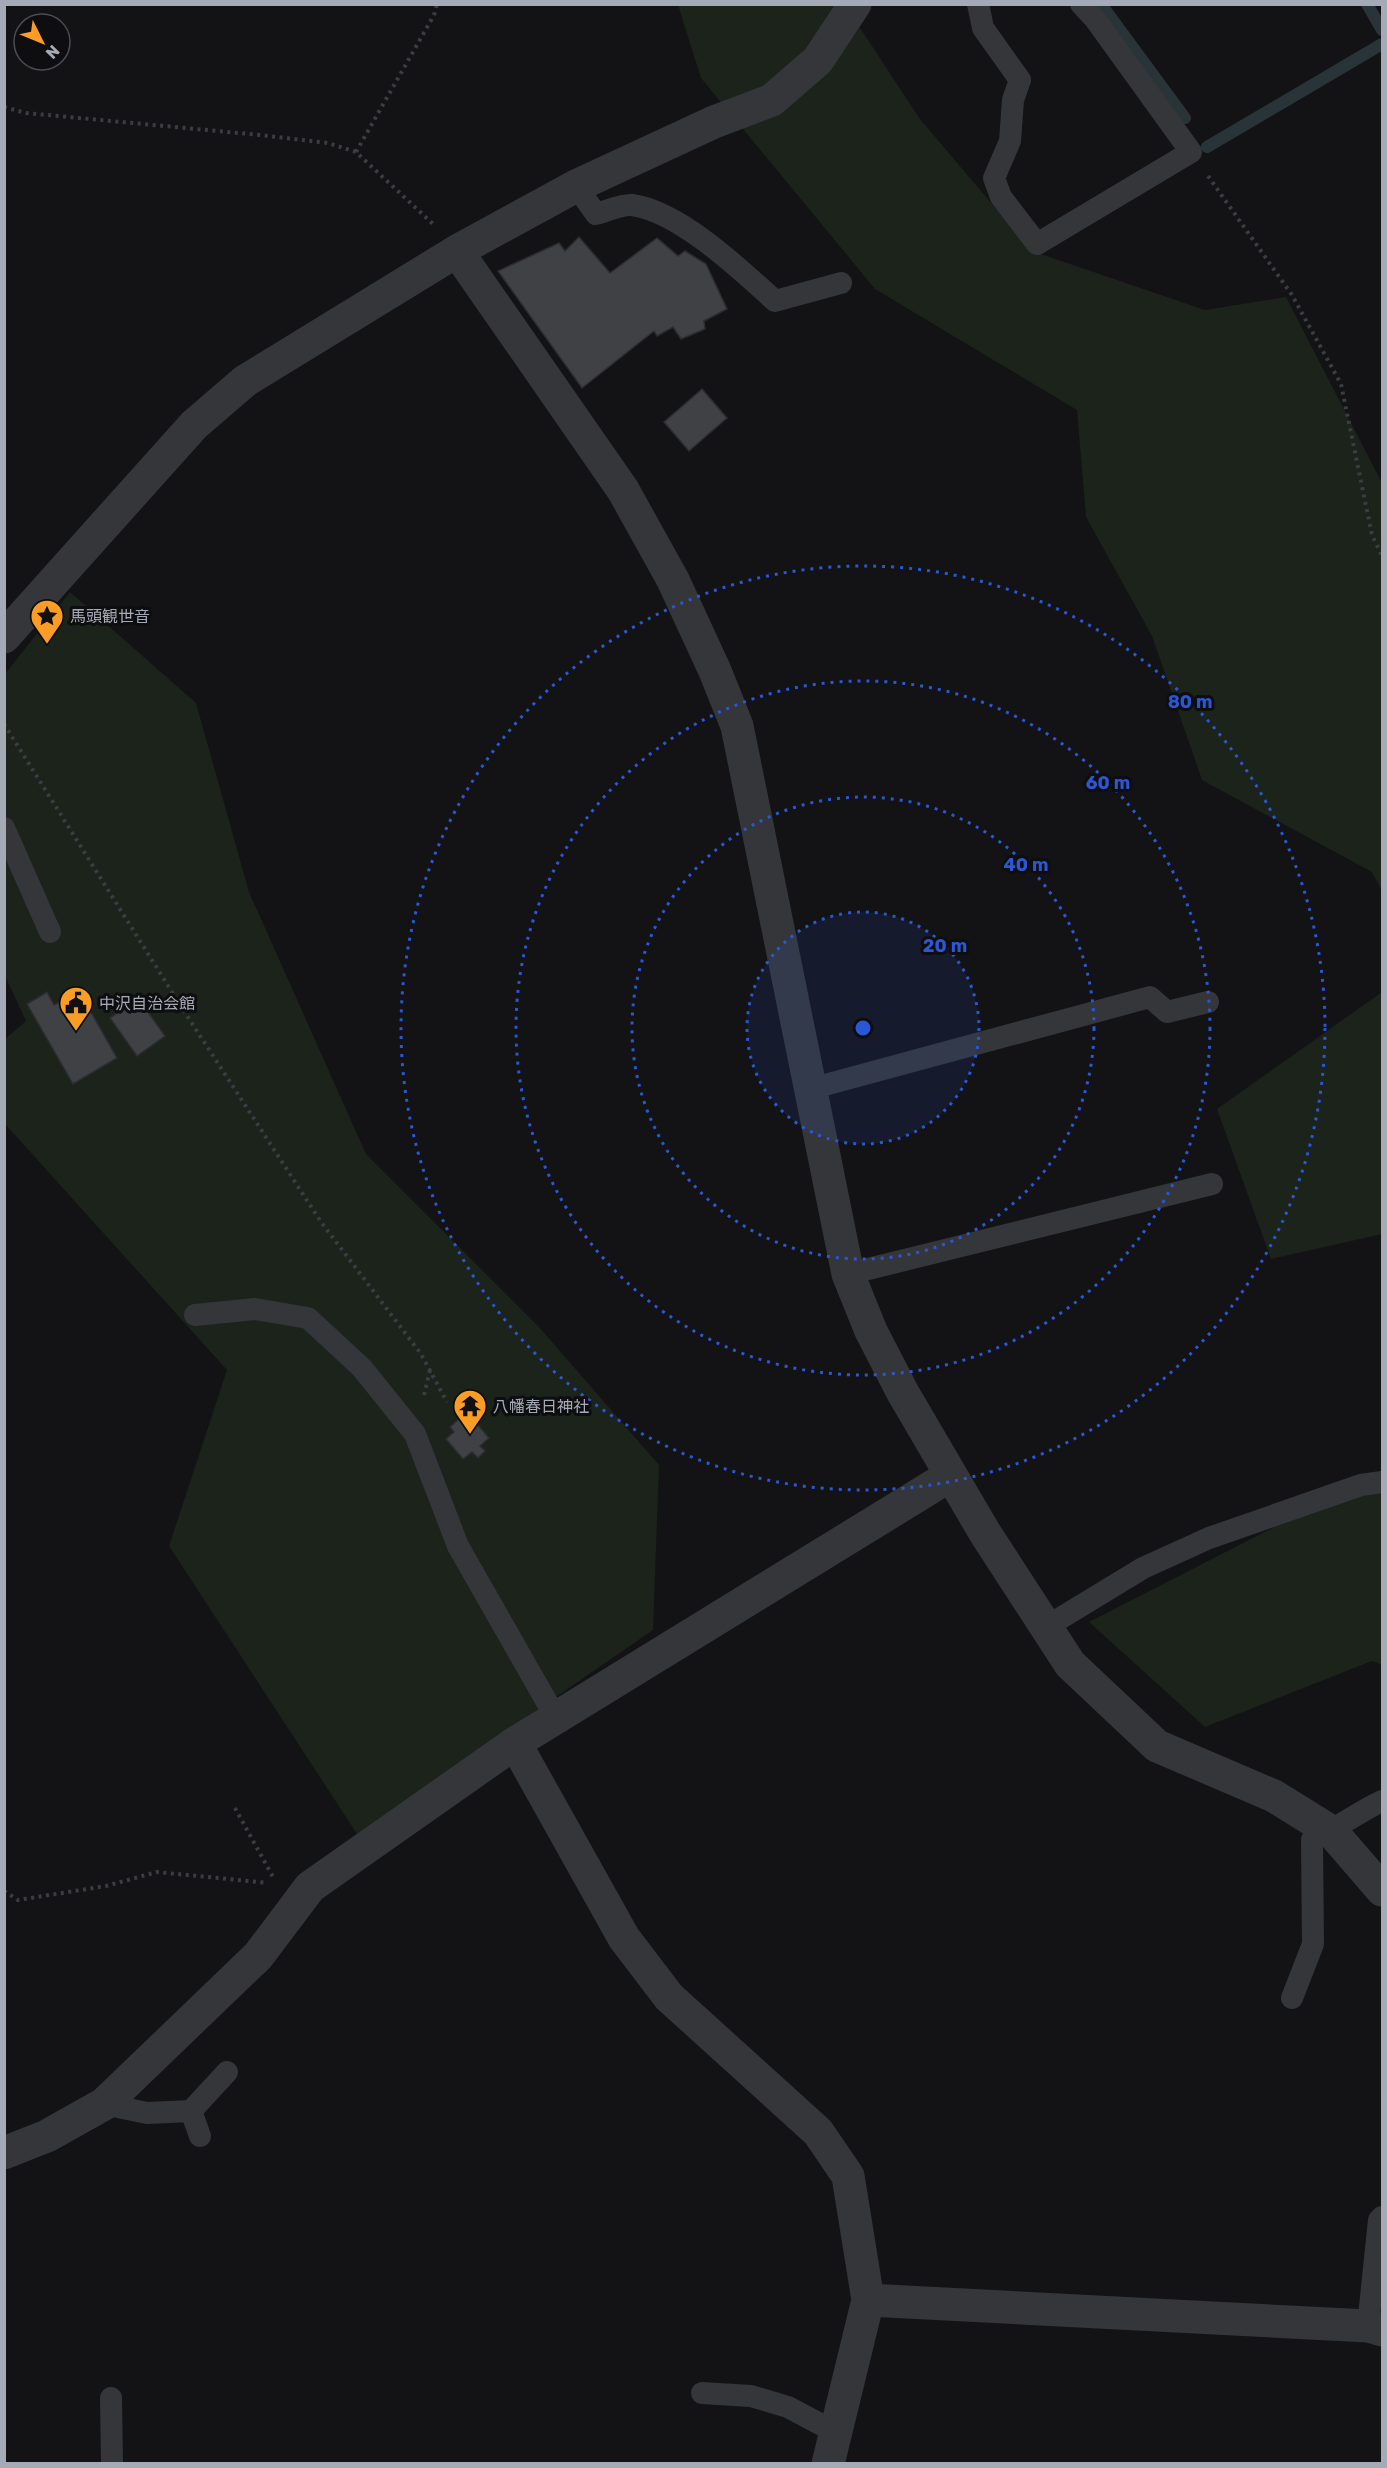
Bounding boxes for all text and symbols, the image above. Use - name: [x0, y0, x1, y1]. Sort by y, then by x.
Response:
- north arrow: [12, 12, 72, 72]
- text: N: [42, 41, 63, 63]
- place icon: 馬頭観世音: [29, 598, 65, 645]
- place label: 馬頭観世音: [70, 607, 150, 626]
- text: 80 m: [1168, 691, 1212, 713]
- text: 60 m: [1086, 772, 1130, 794]
- text: 40 m: [1004, 854, 1048, 876]
- text: 20 m: [923, 935, 967, 957]
- public building icon: 中沢自治会館: [58, 985, 94, 1032]
- place label: 中沢自治会館: [99, 994, 195, 1013]
- centre of rings: [853, 1018, 873, 1038]
- temple icon: 八幡春日神社: [452, 1388, 488, 1435]
- place label: 八幡春日神社: [493, 1397, 589, 1416]

